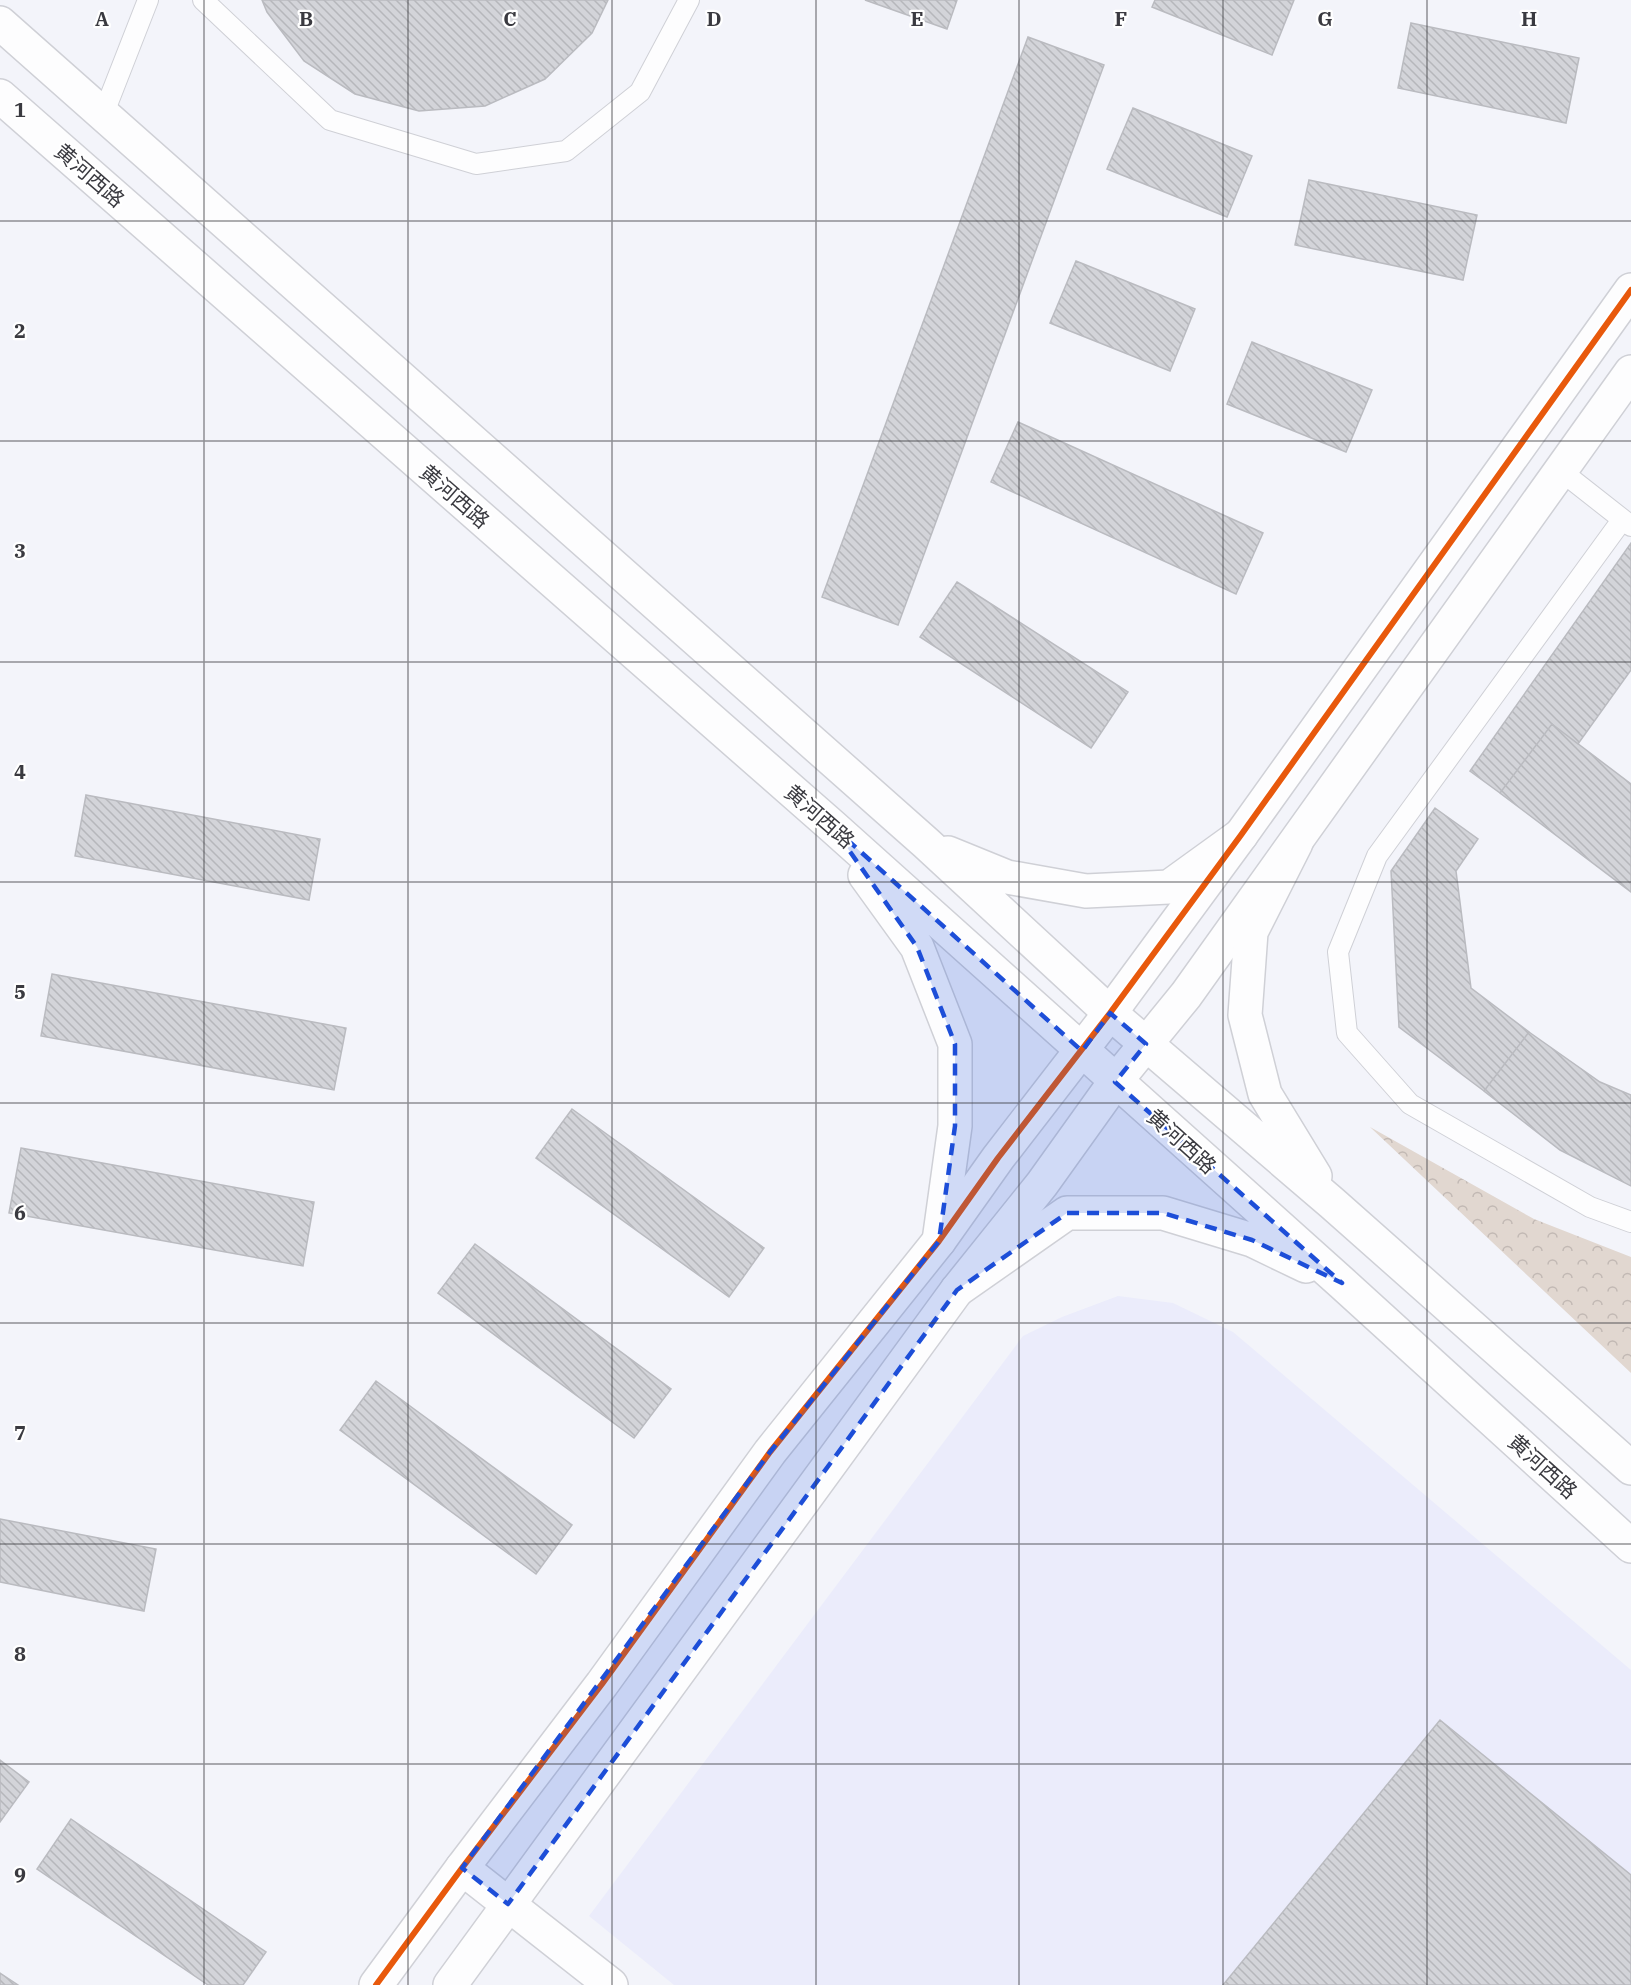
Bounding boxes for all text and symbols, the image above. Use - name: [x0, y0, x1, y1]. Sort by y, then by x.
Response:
- text: A: [95, 5, 109, 32]
- text: B: [299, 5, 313, 32]
- text: C: [503, 5, 517, 32]
- text: D: [706, 5, 722, 32]
- text: E: [910, 5, 924, 32]
- text: F: [1115, 5, 1127, 32]
- text: G: [1317, 5, 1333, 32]
- text: H: [1521, 5, 1537, 32]
- text: 1: [14, 96, 26, 123]
- street label: 黄河西路: [49, 137, 131, 213]
- text: 2: [14, 317, 26, 344]
- street label: 黄河西路: [414, 458, 496, 534]
- text: 3: [14, 537, 26, 564]
- text: 4: [14, 758, 26, 785]
- street label: 黄河西路: [779, 778, 861, 854]
- text: 5: [14, 978, 26, 1005]
- street label: 黄河西路: [1141, 1102, 1223, 1180]
- text: 6: [14, 1199, 26, 1226]
- text: 7: [14, 1419, 26, 1446]
- street label: 黄河西路: [1502, 1427, 1584, 1505]
- text: 8: [14, 1640, 26, 1667]
- text: 9: [14, 1861, 26, 1888]

